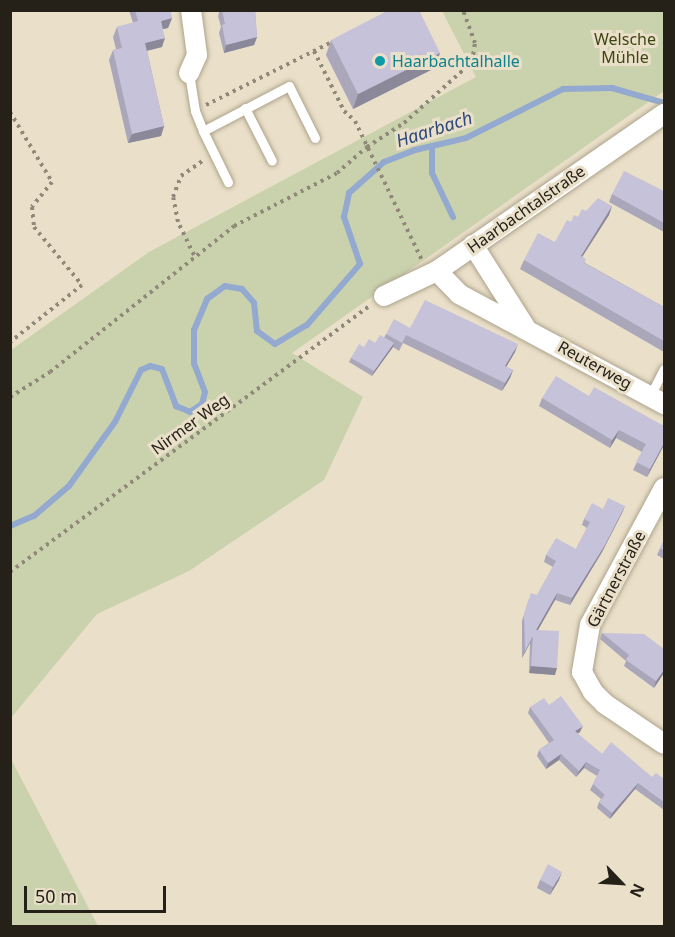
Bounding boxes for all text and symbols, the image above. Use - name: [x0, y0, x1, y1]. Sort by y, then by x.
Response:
- park label: Welsche Mühle: [594, 29, 656, 67]
- place label: Haarbachtalhalle: [392, 51, 520, 71]
- marker: Haarbachtalhalle: [373, 54, 387, 68]
- water label: Haarbach: [393, 107, 475, 151]
- street label: Haarbachtalstraße: [463, 161, 589, 257]
- street label: Reuterweg: [555, 337, 635, 393]
- street label: Nirmer Weg: [148, 389, 232, 459]
- street label: Gärtnerstraße: [583, 528, 649, 630]
- north arrow: [591, 853, 651, 913]
- scale bar: [27, 874, 170, 912]
- text: N: [625, 880, 650, 901]
- text: 50 m: [35, 884, 77, 908]

